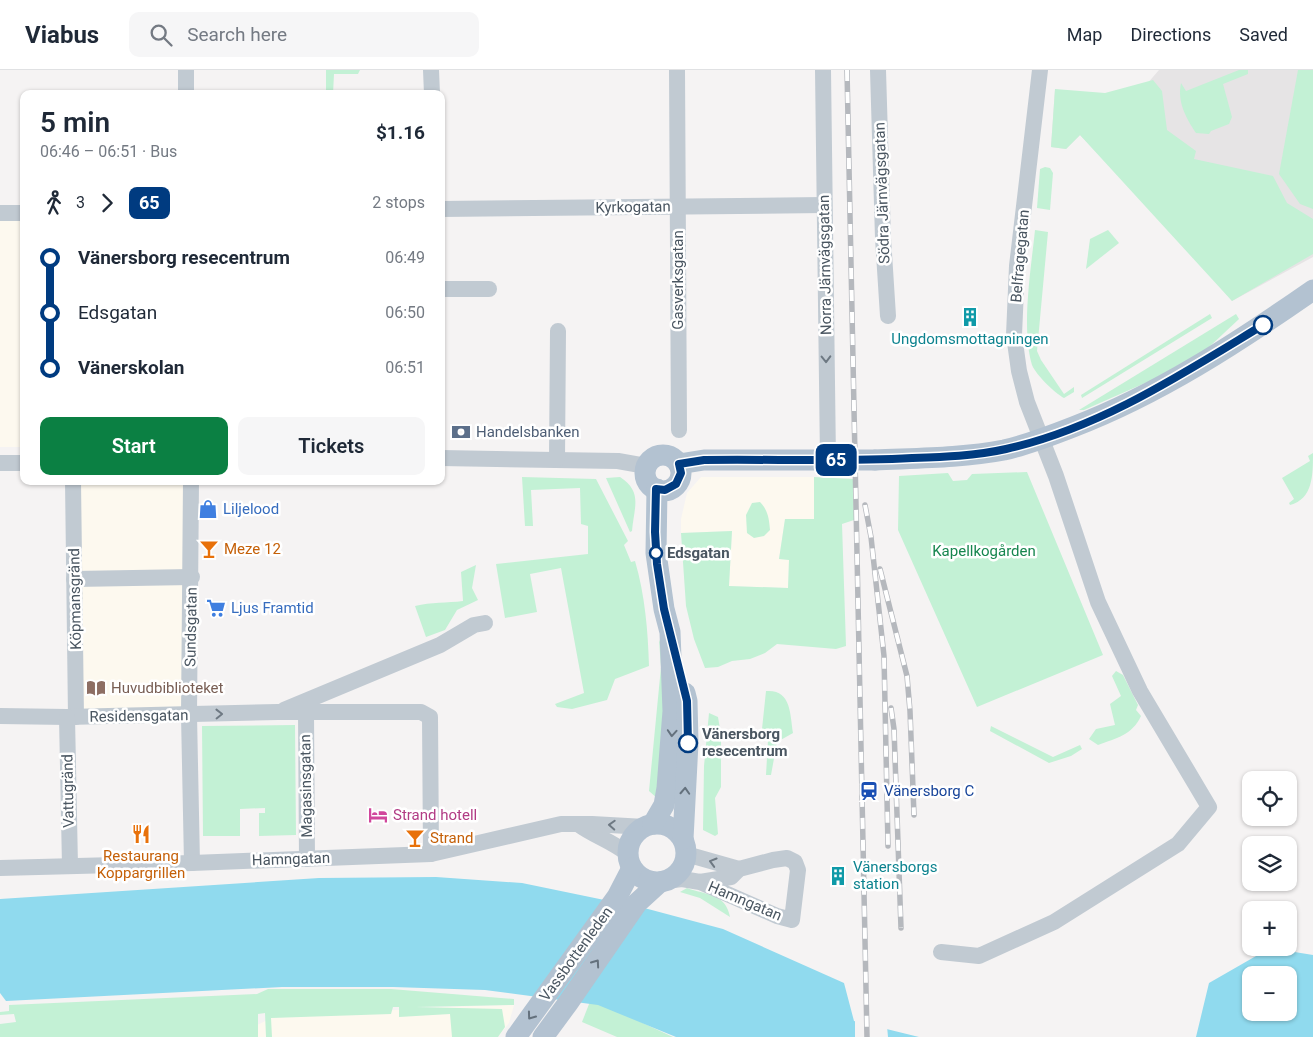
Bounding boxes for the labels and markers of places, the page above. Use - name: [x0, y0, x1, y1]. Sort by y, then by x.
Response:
- building icon: Ungdomsmottagningen: [959, 306, 981, 328]
- unlabelled marker: [1253, 315, 1273, 335]
- place label: Ungdomsmottagningen: [891, 330, 1049, 348]
- bank icon: Handelsbanken: [450, 421, 472, 443]
- place label: Handelsbanken: [476, 423, 580, 441]
- shop icon: Liljelood: [197, 498, 219, 520]
- place label: Liljelood: [223, 500, 279, 518]
- bar icon: Meze 12: [198, 538, 220, 560]
- place label: Meze 12: [224, 540, 281, 558]
- place label: Edsgatan: [667, 544, 730, 562]
- marker: Edsgatan: [649, 546, 663, 560]
- supermarket icon: Ljus Framtid: [205, 597, 227, 619]
- place label: Ljus Framtid: [231, 599, 314, 617]
- library icon: Huvudbiblioteket: [85, 677, 107, 699]
- place label: Huvudbiblioteket: [111, 679, 224, 697]
- place label: Vänersborg resecentrum: [702, 725, 788, 760]
- marker: Vänersborg resecentrum: [678, 733, 698, 753]
- station icon: Vänersborg C: [858, 780, 880, 802]
- place label: Vänersborg C: [884, 782, 975, 800]
- hotel icon: Strand hotell: [367, 804, 389, 826]
- place label: Strand hotell: [393, 806, 477, 824]
- restaurant icon: Restaurang Koppargrillen: [130, 823, 152, 845]
- bar icon: Strand: [404, 827, 426, 849]
- place label: Strand: [430, 829, 474, 847]
- place label: Restaurang Koppargrillen: [97, 847, 185, 882]
- place label: Vänersborgs station: [853, 858, 938, 893]
- building icon: Vänersborgs station: [827, 865, 849, 887]

